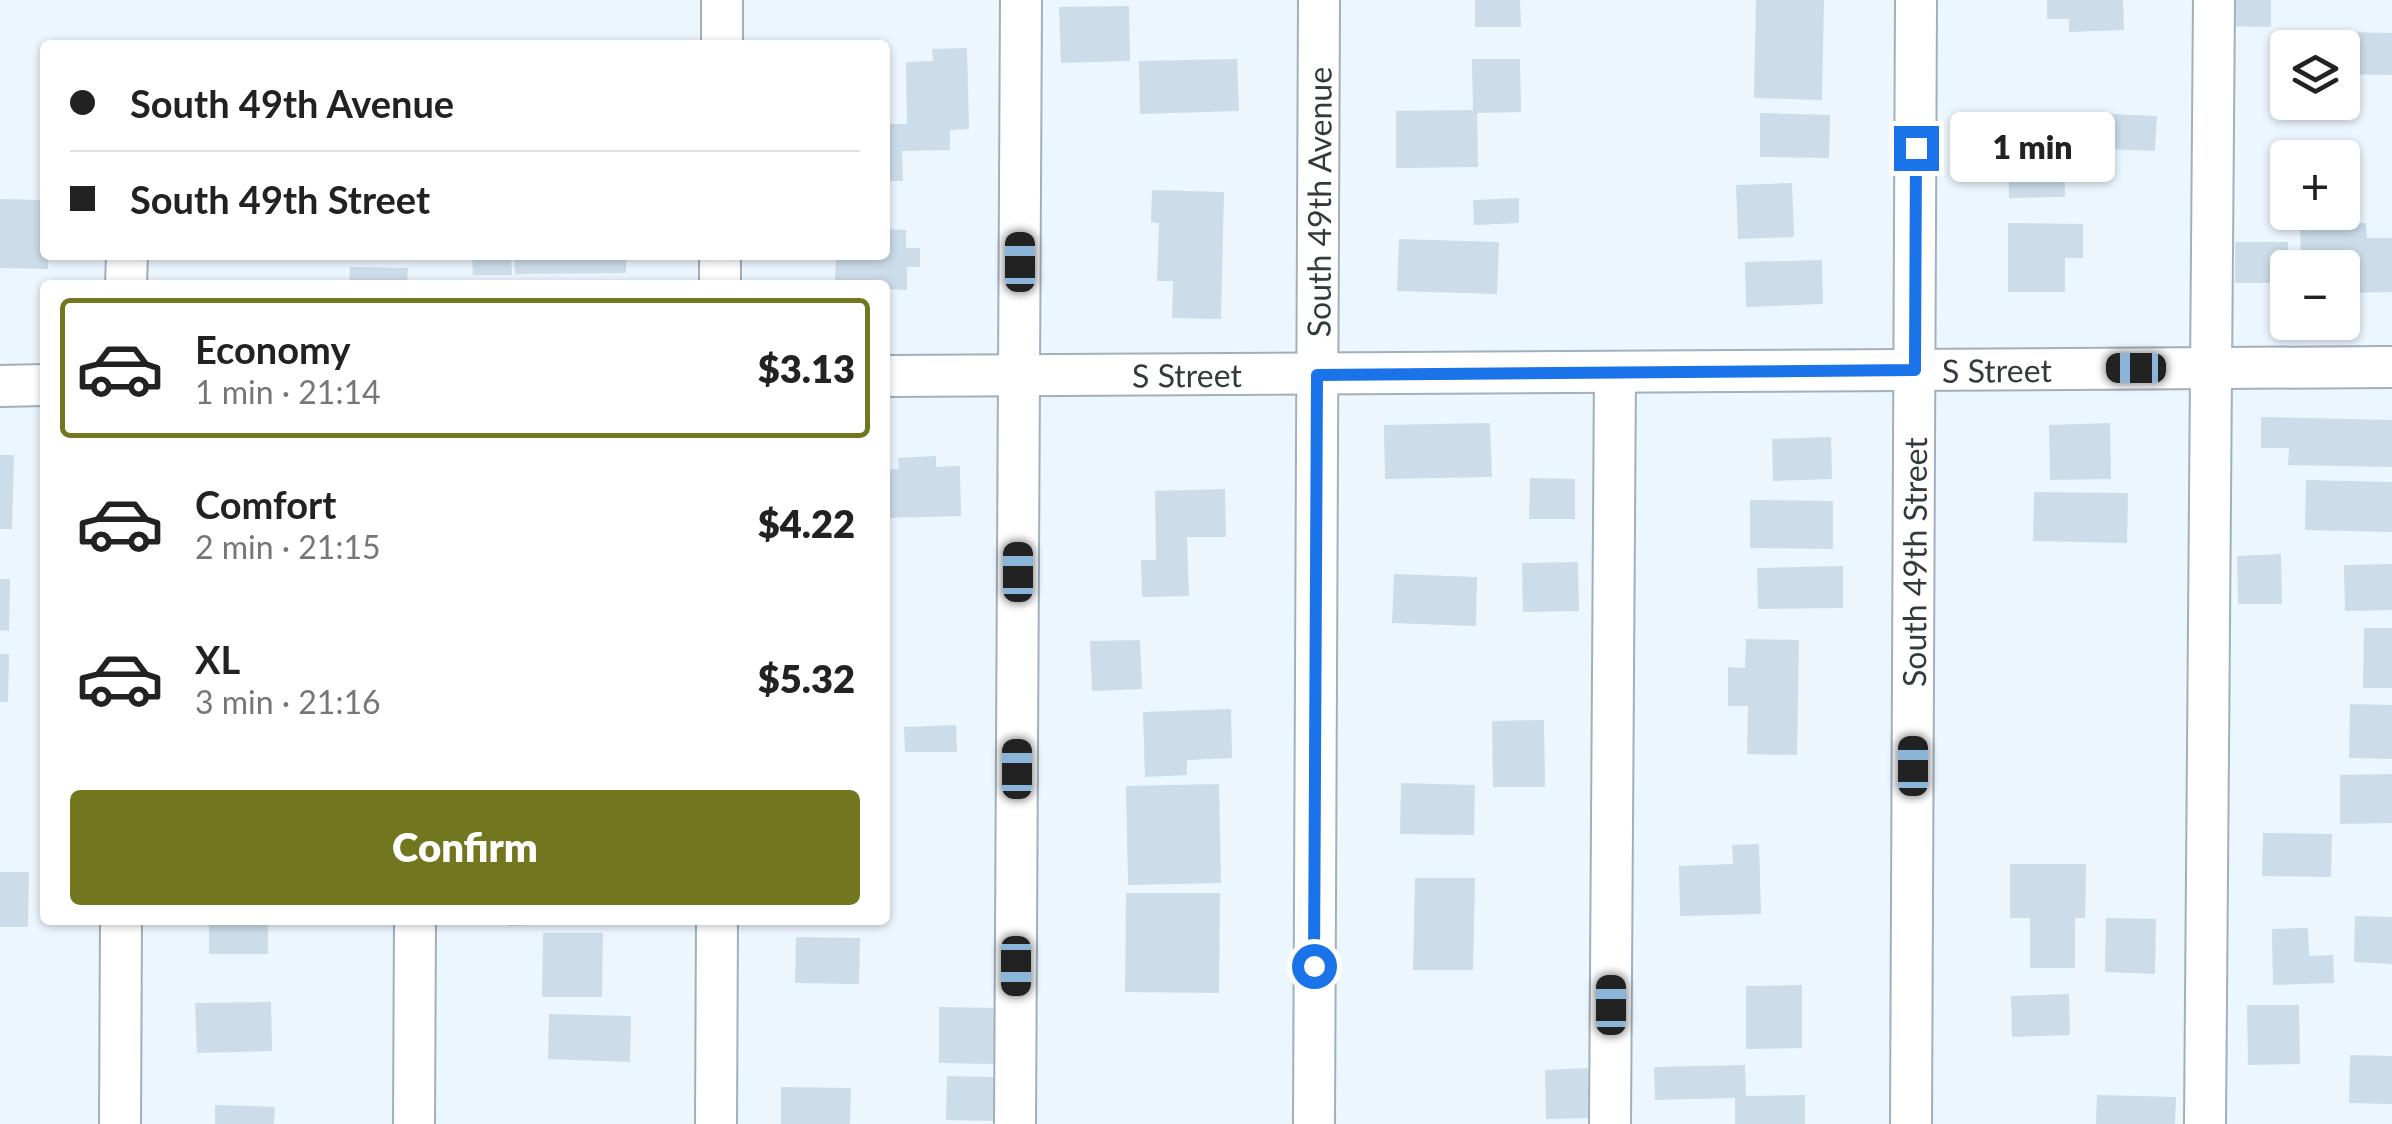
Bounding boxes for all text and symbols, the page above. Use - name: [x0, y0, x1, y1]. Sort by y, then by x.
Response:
- map controls: [2270, 30, 2360, 340]
- button: layers: [2270, 30, 2360, 120]
- street label: South 49th Avenue: [1298, 67, 1338, 337]
- text: South 49th Avenue: [130, 80, 454, 126]
- callout: 1 min: [1951, 113, 2116, 183]
- route end: [1894, 126, 1939, 171]
- text: 1 min: [1993, 127, 2072, 166]
- button: +: [2270, 140, 2360, 230]
- text: South 49th Street: [130, 176, 430, 222]
- car: [1005, 232, 1035, 292]
- button: −: [2270, 250, 2360, 340]
- icon: car: [75, 323, 165, 413]
- text: Economy: [195, 326, 350, 372]
- text: $3.13: [758, 345, 855, 391]
- street label: S Street: [1942, 350, 2053, 389]
- car: [2106, 353, 2166, 383]
- street label: S Street: [1132, 354, 1243, 394]
- text: 1 min · 21:14: [195, 372, 381, 411]
- street label: South 49th Street: [1893, 437, 1934, 687]
- icon: car: [75, 478, 165, 568]
- text: Comfort: [195, 481, 336, 527]
- text: $4.22: [758, 500, 855, 546]
- text: 2 min · 21:15: [195, 527, 381, 566]
- car: [1003, 542, 1033, 602]
- icon: car: [75, 633, 165, 723]
- text: XL: [195, 636, 240, 682]
- text: $5.32: [758, 655, 855, 701]
- text: 3 min · 21:16: [195, 682, 381, 721]
- car: [1898, 736, 1928, 796]
- car: [1002, 739, 1032, 799]
- button: Confirm: [70, 790, 860, 905]
- car: [1001, 936, 1031, 996]
- route start: [1292, 944, 1337, 989]
- car: [1596, 975, 1626, 1035]

